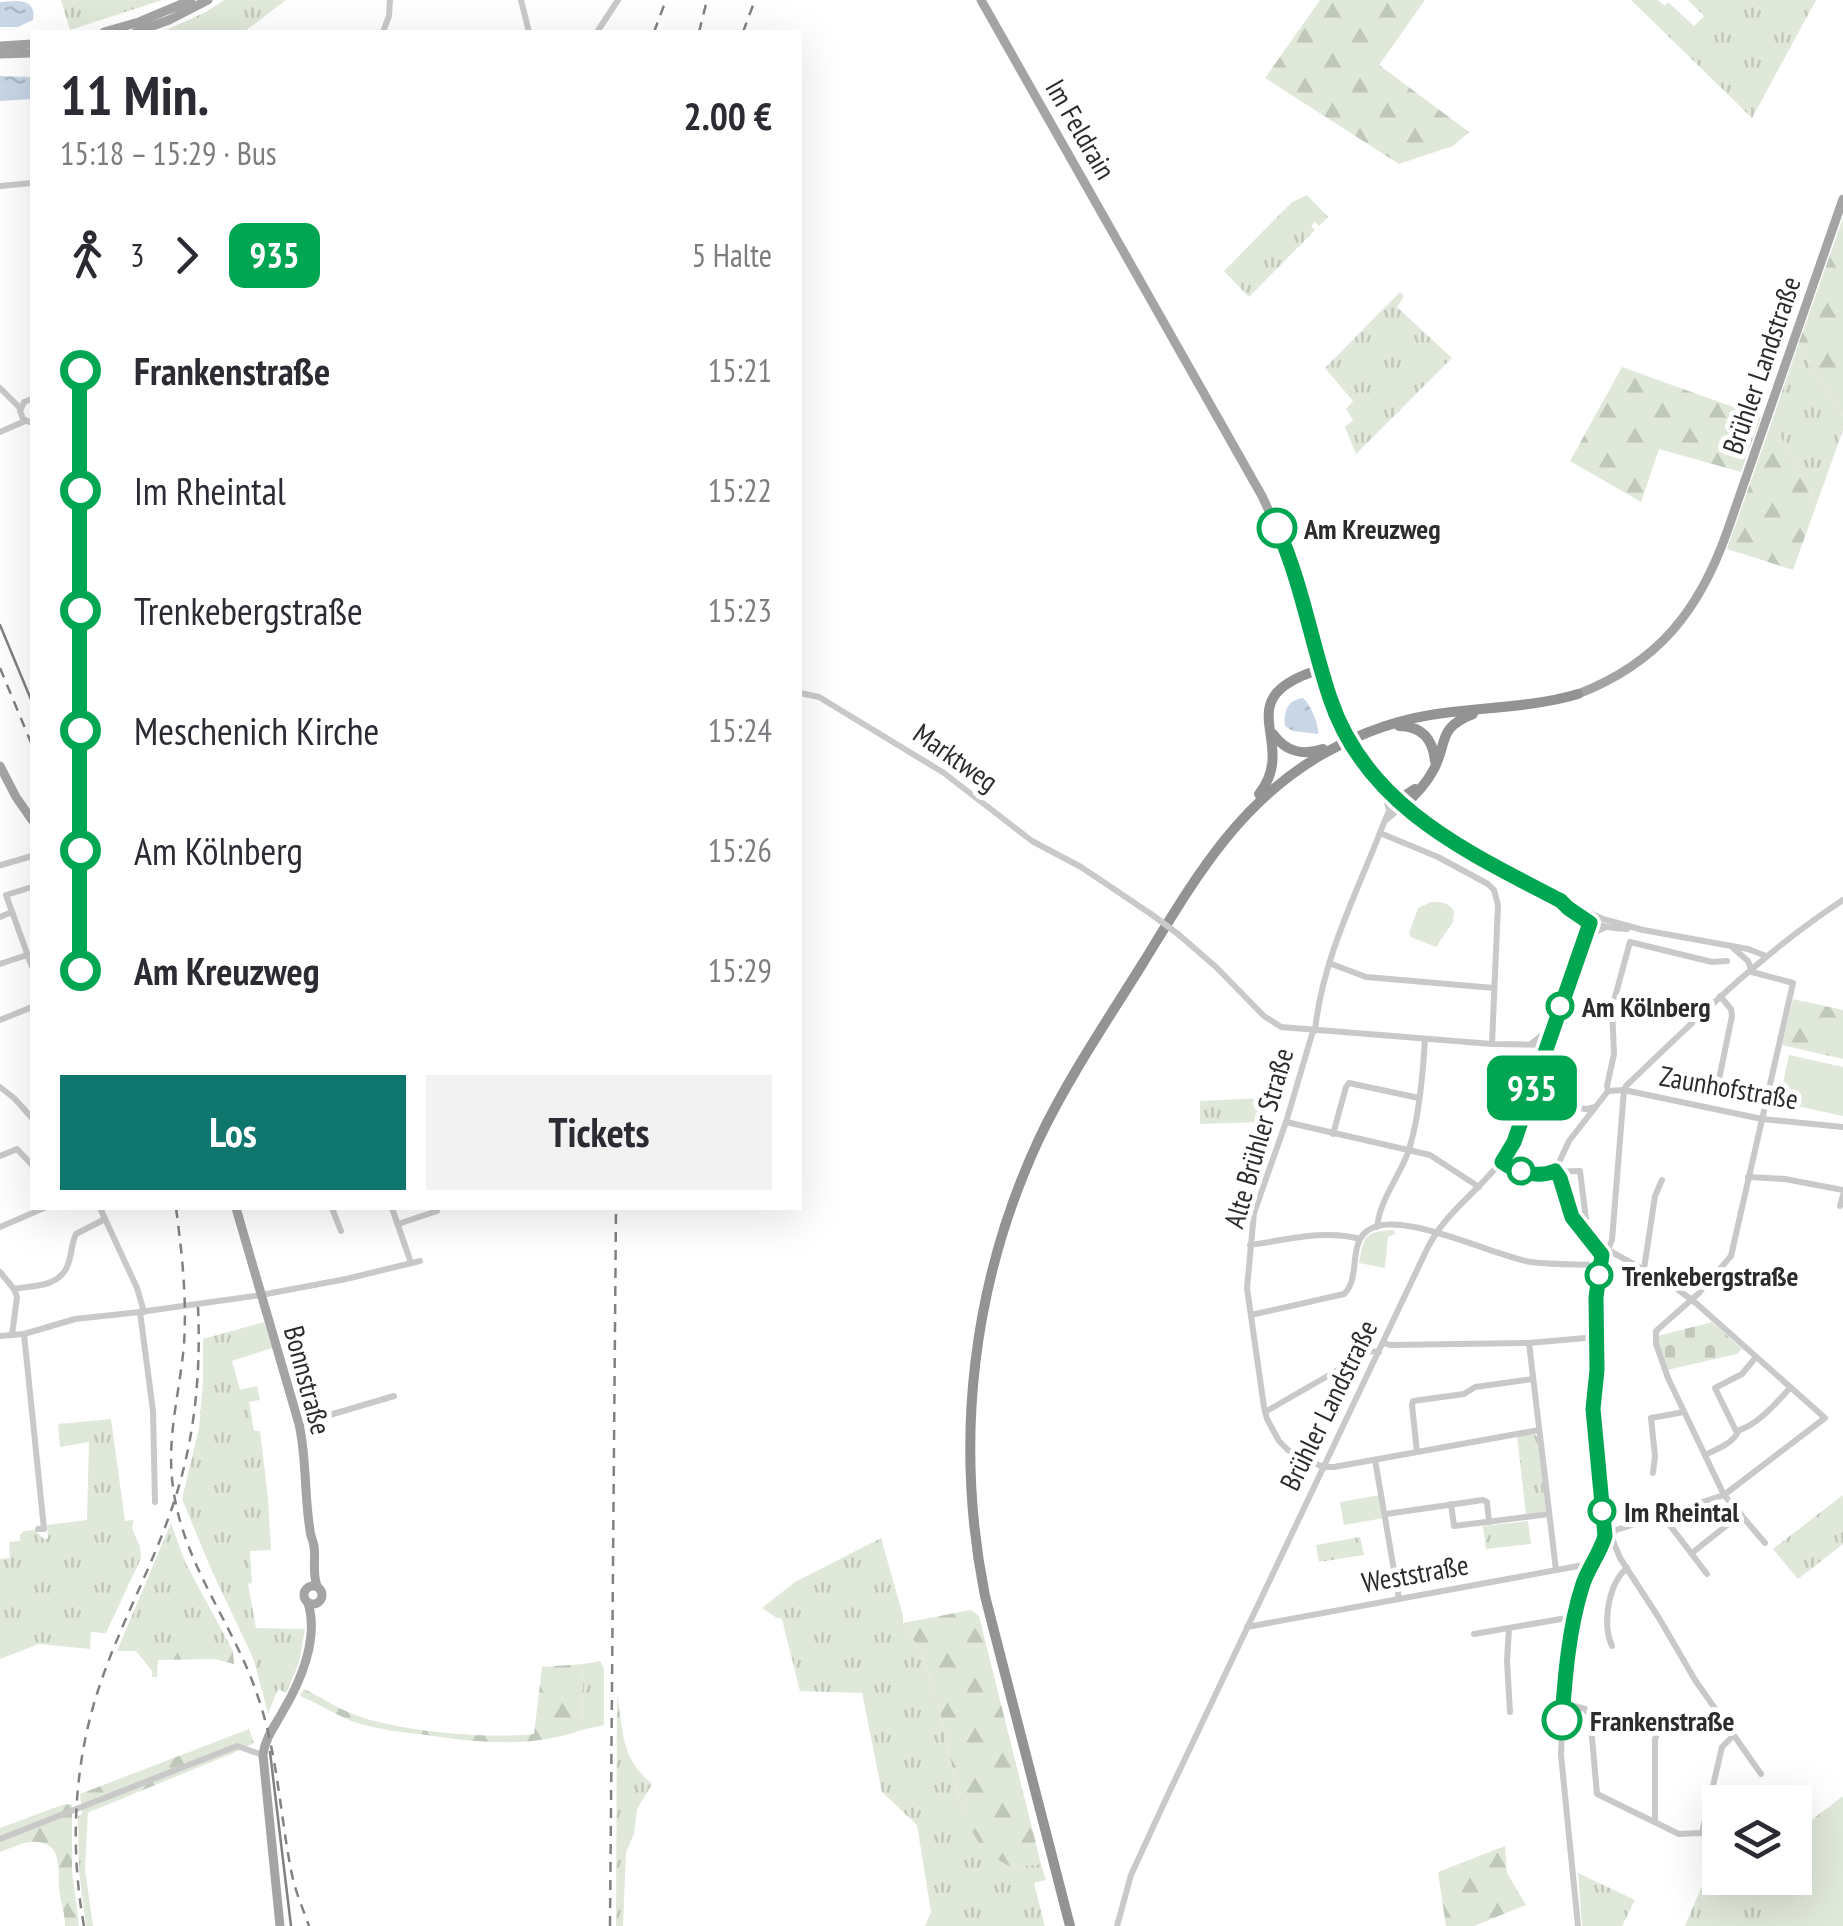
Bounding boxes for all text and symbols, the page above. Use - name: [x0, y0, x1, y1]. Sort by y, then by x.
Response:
- text: 11 Min.: [60, 59, 209, 130]
- street label: Im Feldrain: [1038, 72, 1124, 186]
- text: 2.00 €: [683, 91, 772, 140]
- text: 15:18 – 15:29 · Bus: [60, 132, 277, 174]
- icon: walk: [60, 228, 115, 283]
- icon: forward: [159, 228, 214, 283]
- text: 935: [249, 232, 300, 278]
- text: 3: [130, 234, 144, 276]
- text: 5 Halte: [692, 234, 772, 276]
- street label: Brühler Landstraße: [1713, 271, 1809, 459]
- text: Frankenstraße: [134, 346, 330, 395]
- text: 15:21: [708, 349, 772, 391]
- text: Im Rheintal: [134, 466, 286, 515]
- text: 15:22: [708, 469, 772, 511]
- marker: Am Kreuzweg: [1258, 509, 1296, 547]
- place label: Am Kreuzweg: [1303, 510, 1441, 547]
- text: Trenkebergstraße: [134, 586, 363, 635]
- text: 15:23: [708, 589, 772, 631]
- text: Meschenich Kirche: [134, 706, 379, 755]
- text: 15:24: [708, 709, 772, 751]
- street label: Marktweg: [906, 715, 1006, 799]
- text: Am Kölnberg: [134, 826, 303, 875]
- text: 15:26: [708, 829, 772, 871]
- text: Am Kreuzweg: [134, 946, 320, 995]
- text: 15:29: [708, 949, 772, 991]
- place label: Am Kölnberg: [1581, 988, 1711, 1025]
- marker: Am Kölnberg: [1547, 993, 1573, 1019]
- street label: Alte Brühler Straße: [1215, 1044, 1301, 1232]
- line badge: 935: [1474, 1056, 1590, 1120]
- street label: Zaunhofstraße: [1657, 1057, 1801, 1117]
- text: 935: [1507, 1065, 1557, 1111]
- button: Los: [60, 1075, 406, 1190]
- button: Tickets: [426, 1075, 772, 1190]
- unlabelled marker: [1508, 1158, 1534, 1184]
- place label: Trenkebergstraße: [1622, 1257, 1799, 1294]
- marker: Trenkebergstraße: [1586, 1262, 1612, 1288]
- street label: Brühler Landstraße: [1271, 1314, 1385, 1496]
- street label: Bonnstraße: [276, 1322, 340, 1438]
- place label: Im Rheintal: [1624, 1493, 1739, 1530]
- marker: Im Rheintal: [1589, 1498, 1615, 1524]
- street label: Weststraße: [1359, 1545, 1471, 1601]
- marker: Frankenstraße: [1543, 1701, 1581, 1739]
- place label: Frankenstraße: [1590, 1702, 1735, 1739]
- map controls: [1702, 1785, 1812, 1895]
- button: layers: [1702, 1785, 1812, 1895]

